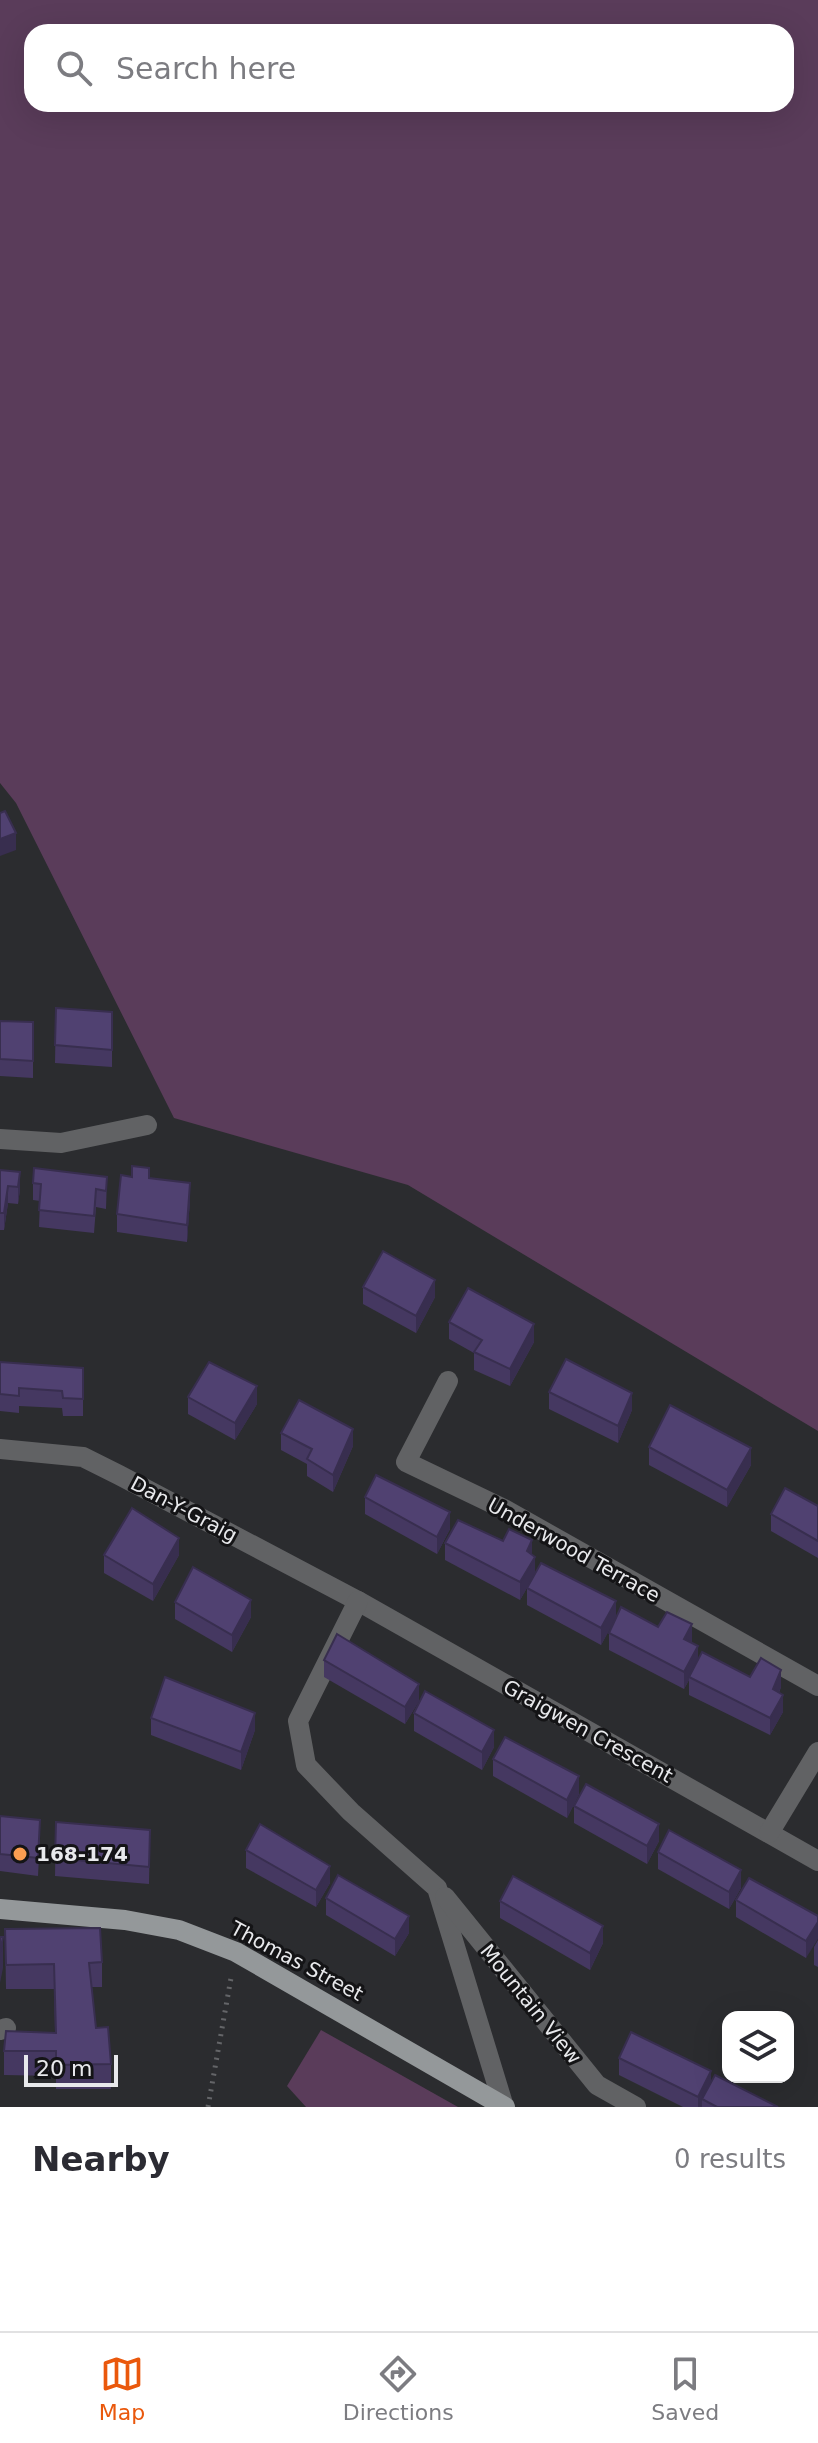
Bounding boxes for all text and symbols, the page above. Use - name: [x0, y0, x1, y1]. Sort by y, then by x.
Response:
- search box: [24, 24, 794, 112]
- icon: search: [52, 46, 96, 90]
- text: Search here: [116, 51, 296, 86]
- street label: Dan-Y-Graig: [127, 1471, 241, 1547]
- street label: Underwood Terrace: [484, 1493, 664, 1607]
- street label: Graigwen Crescent: [499, 1674, 677, 1788]
- place label: 168-174: [36, 1842, 128, 1866]
- marker: 168-174: [11, 1845, 29, 1863]
- street label: Thomas Street: [226, 1916, 367, 2006]
- street label: Mountain View: [475, 1939, 587, 2069]
- map controls: [722, 2011, 794, 2083]
- button: layers: [722, 2011, 794, 2083]
- scale bar: [24, 2051, 118, 2087]
- text: 20 m: [36, 2056, 92, 2081]
- text: Nearby: [32, 2139, 170, 2179]
- text: 0 results: [674, 2144, 786, 2174]
- tab: Map: [99, 2352, 145, 2425]
- tab: Directions: [343, 2352, 454, 2425]
- tab: Saved: [651, 2352, 719, 2425]

